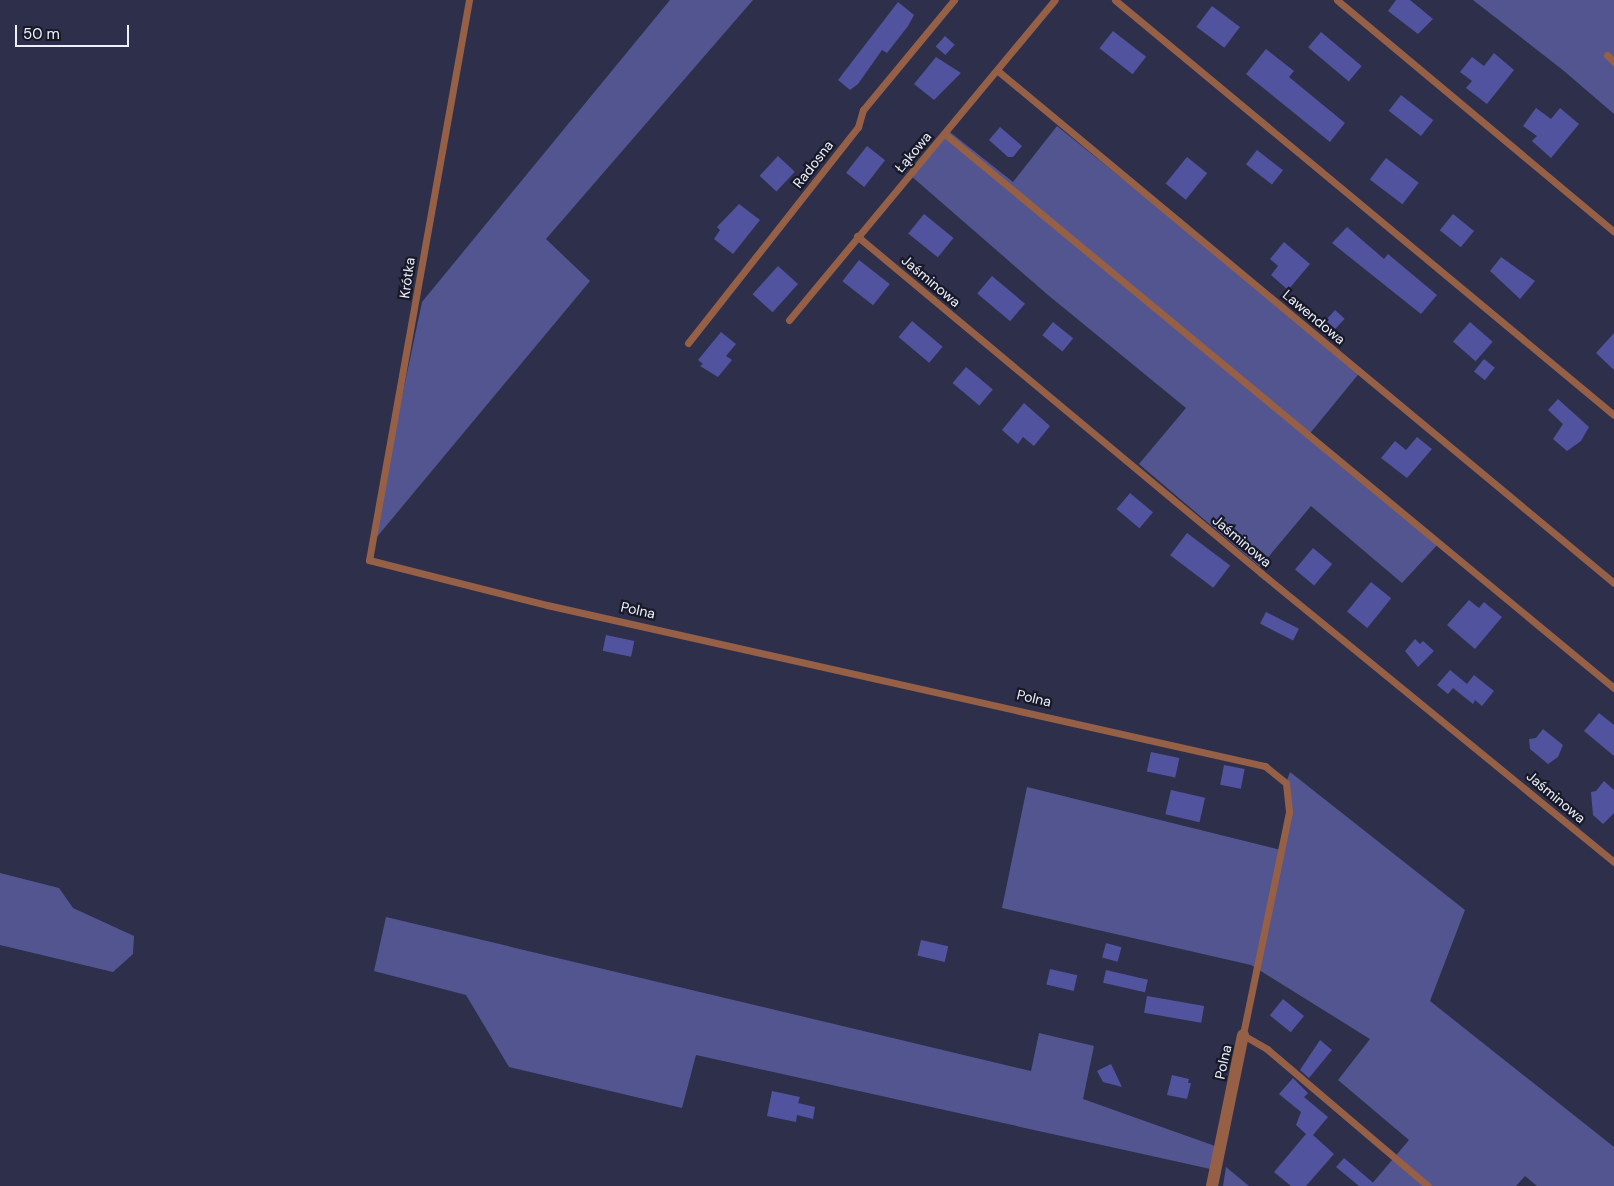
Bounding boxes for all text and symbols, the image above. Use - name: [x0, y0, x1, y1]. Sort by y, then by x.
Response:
- scale bar: [18, 15, 131, 47]
- text: 50 m: [23, 24, 60, 44]
- street label: Łąkowa: [891, 128, 935, 176]
- street label: Radosna: [789, 137, 837, 191]
- street label: Jaśminowa: [898, 252, 964, 310]
- street label: Krótka: [396, 256, 418, 300]
- street label: Lawendowa: [1279, 286, 1349, 348]
- street label: Jaśminowa: [1209, 512, 1275, 570]
- street label: Polna: [619, 598, 657, 622]
- street label: Polna: [1015, 686, 1053, 710]
- street label: Jaśminowa: [1523, 768, 1589, 826]
- street label: Polna: [1211, 1043, 1235, 1081]

